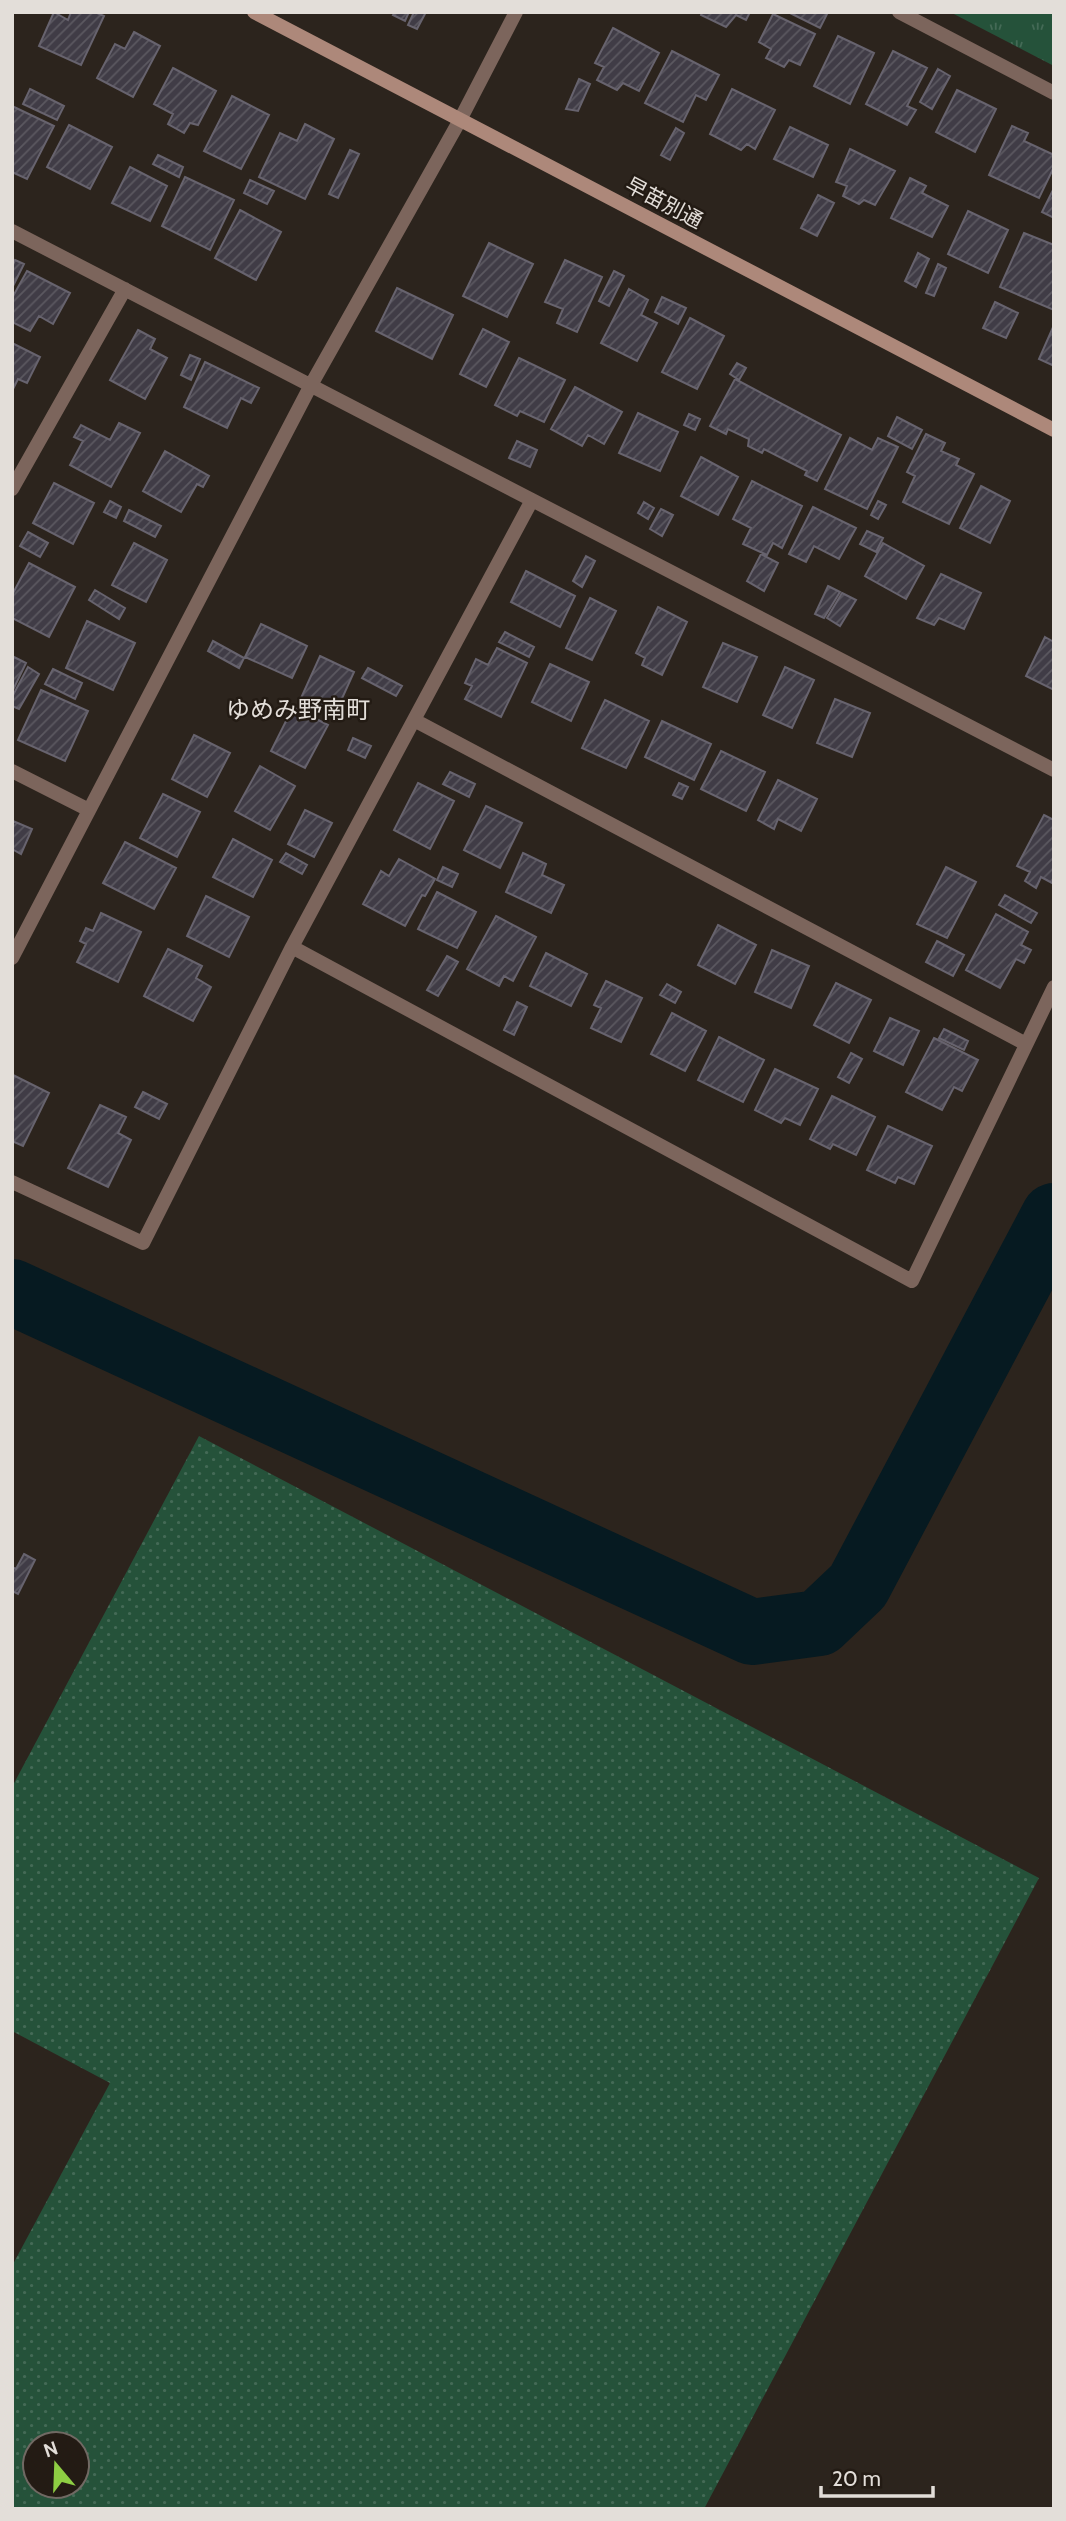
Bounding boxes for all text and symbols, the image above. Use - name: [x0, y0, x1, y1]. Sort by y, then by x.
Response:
- street label: 早苗別通: [621, 172, 707, 233]
- district label: ゆめみ野南町: [226, 695, 370, 724]
- north arrow: [21, 2430, 91, 2500]
- text: N: [41, 2436, 61, 2462]
- scale bar: [821, 2454, 933, 2498]
- text: 20 m: [832, 2466, 881, 2491]

